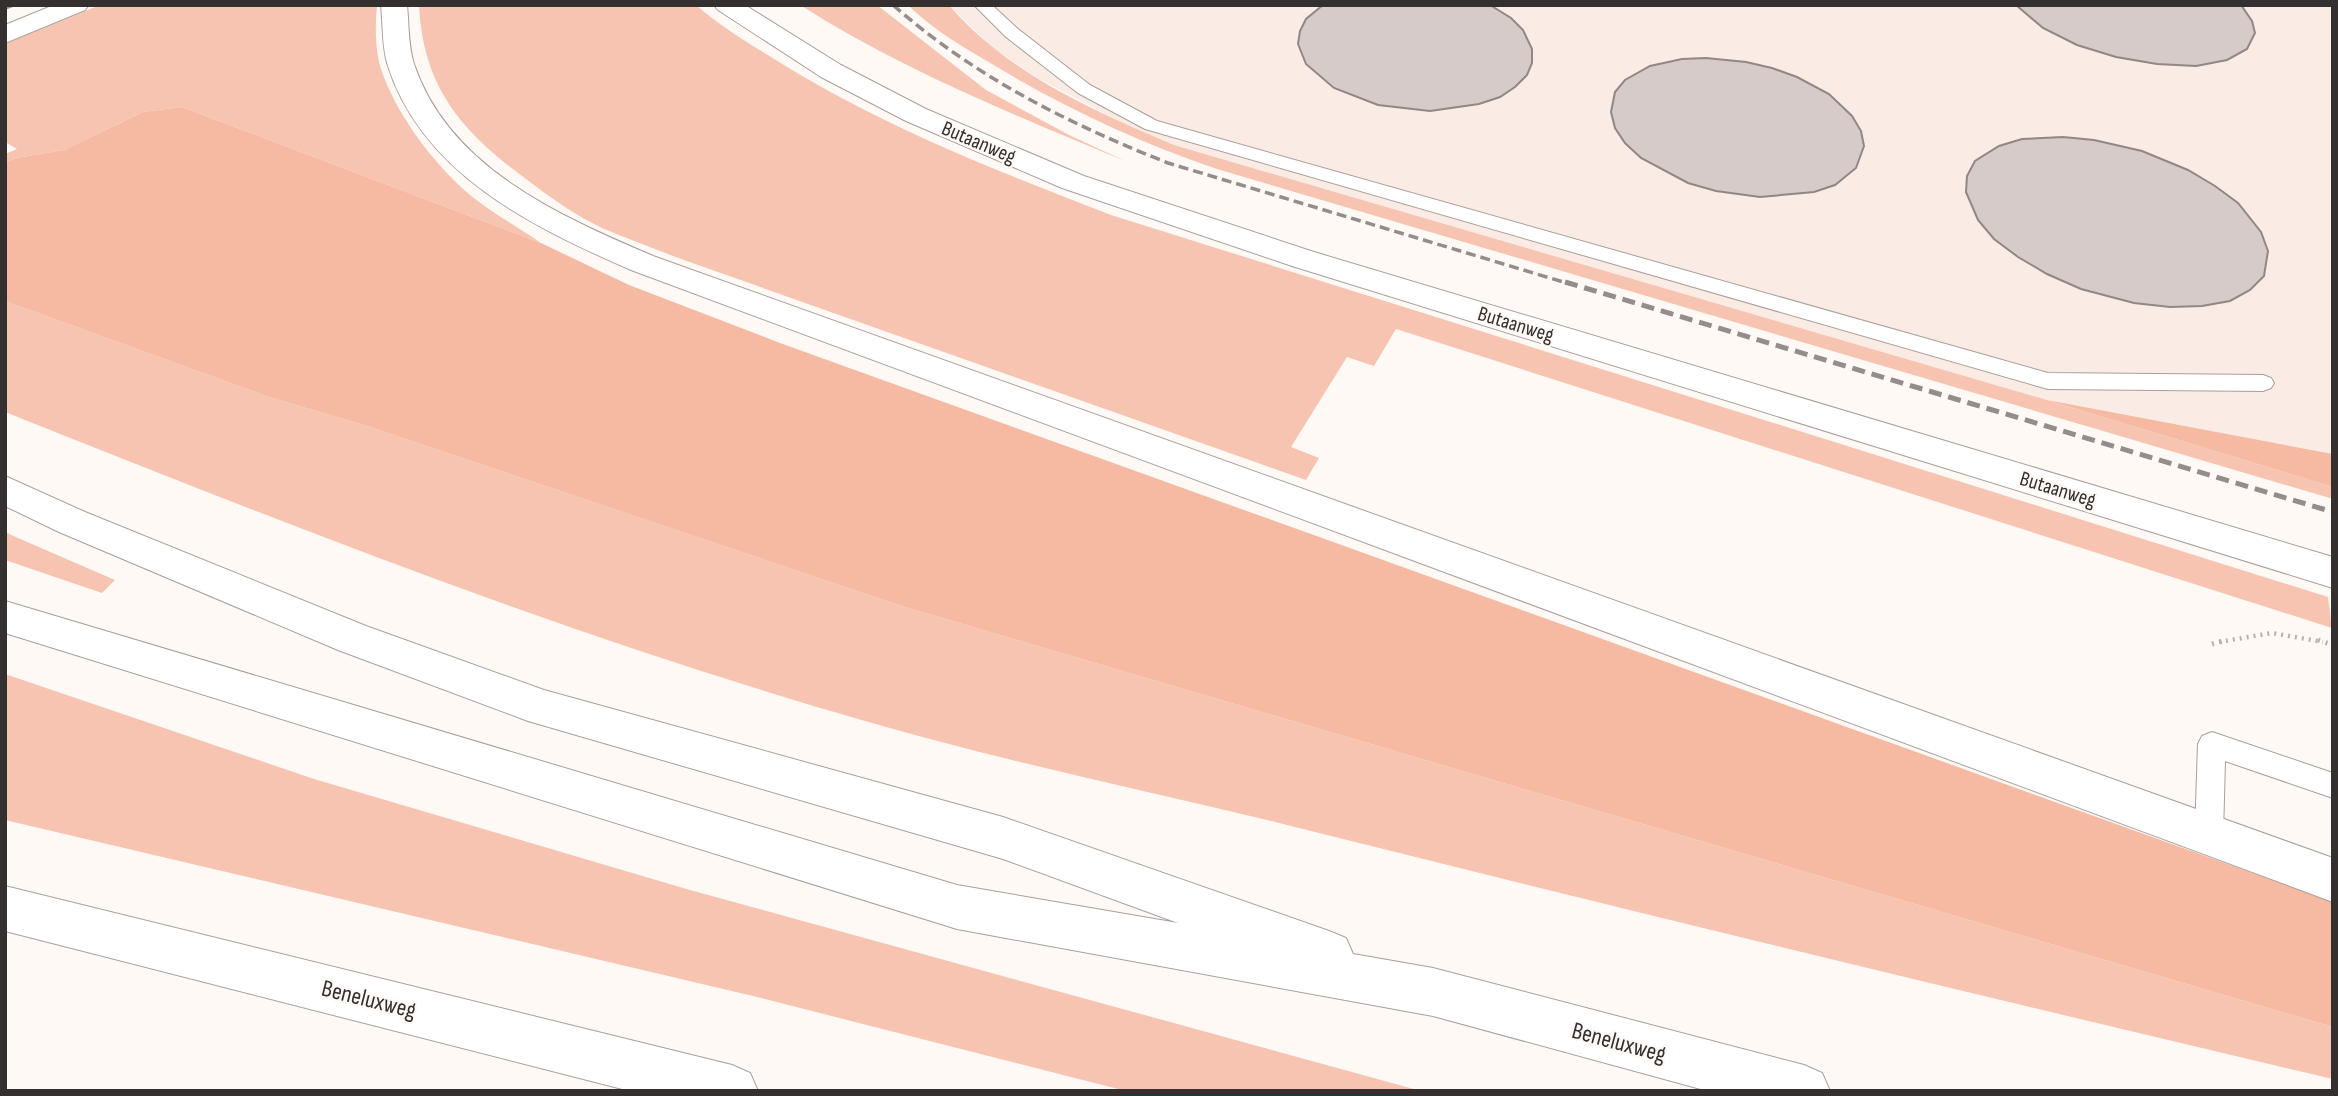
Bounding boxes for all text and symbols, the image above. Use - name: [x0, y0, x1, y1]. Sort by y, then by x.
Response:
- street label: Butaanweg: [938, 116, 1020, 169]
- street label: Butaanweg: [1475, 301, 1557, 348]
- street label: Butaanweg: [2017, 466, 2099, 513]
- street label: Beneluxweg: [319, 974, 419, 1025]
- street label: Beneluxweg: [1569, 1016, 1669, 1069]

